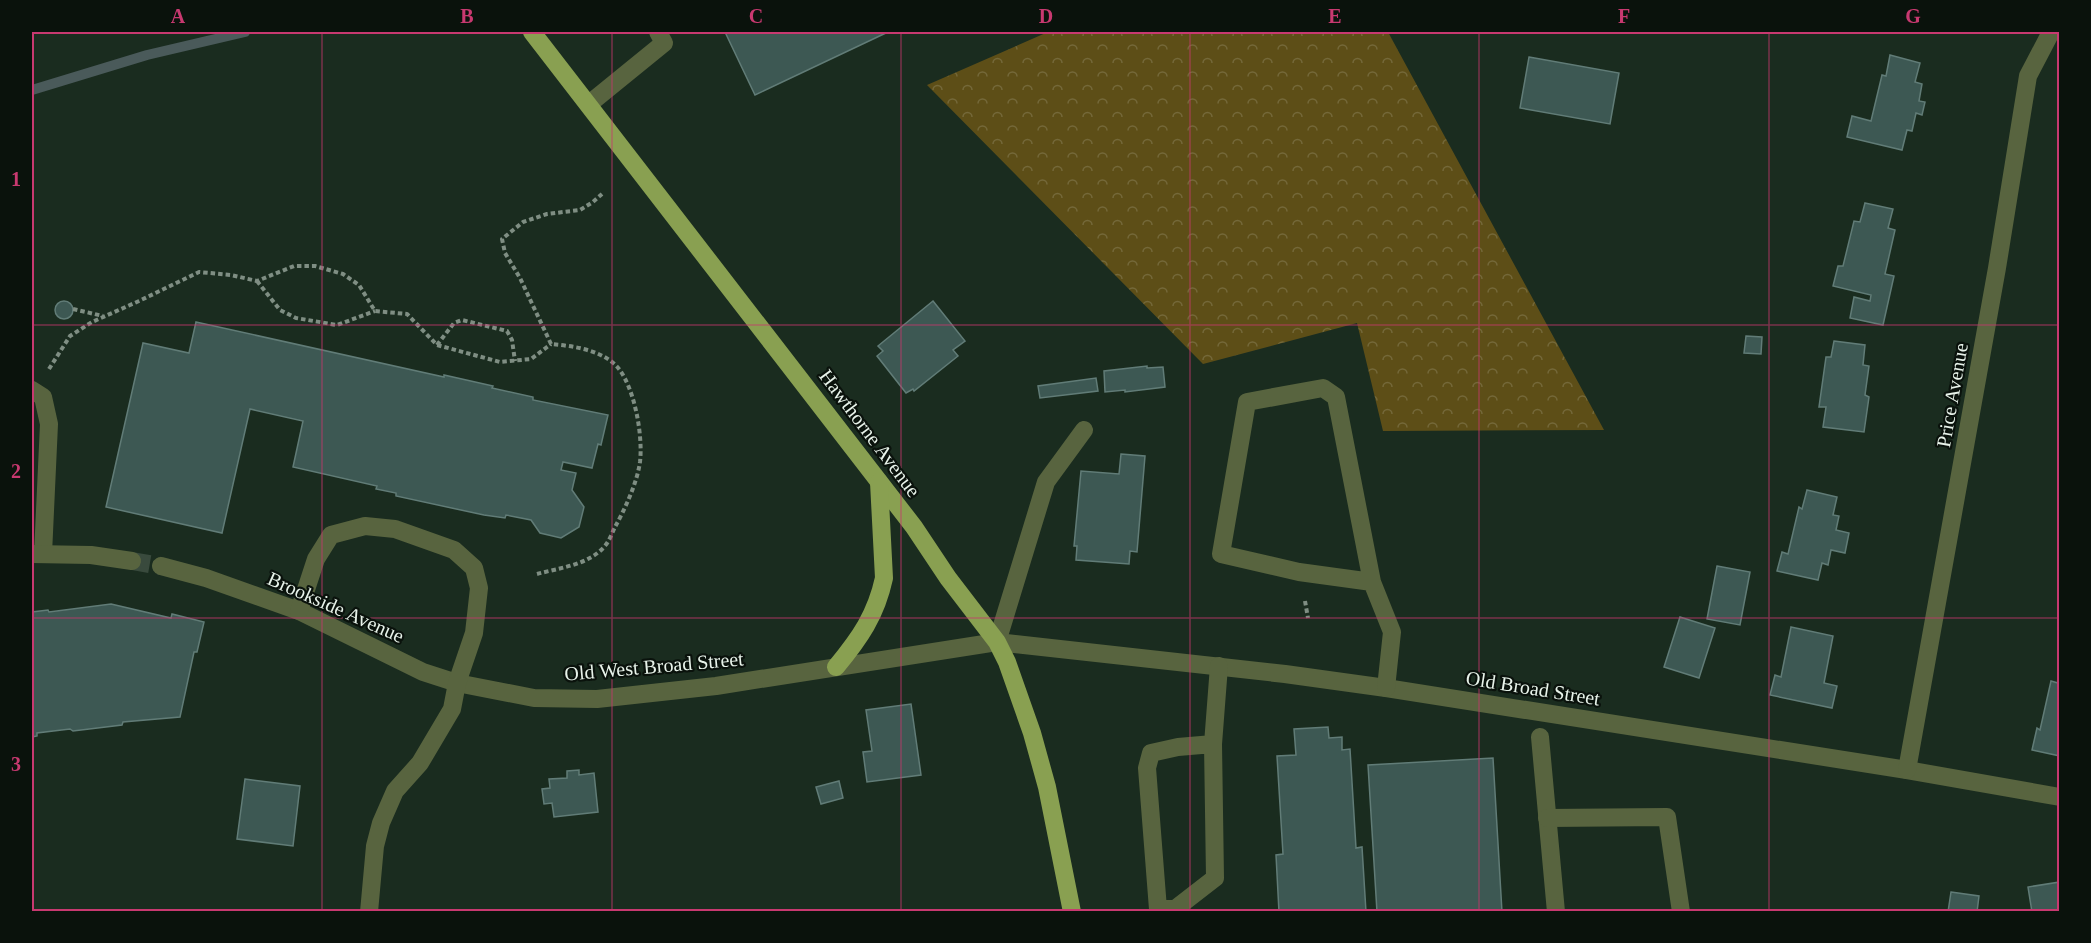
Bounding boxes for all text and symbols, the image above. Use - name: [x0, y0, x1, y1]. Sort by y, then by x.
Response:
- text: A: [171, 5, 186, 27]
- text: B: [460, 5, 474, 27]
- text: C: [749, 5, 763, 27]
- text: D: [1039, 5, 1053, 27]
- text: E: [1328, 5, 1342, 27]
- text: F: [1618, 5, 1630, 27]
- text: G: [1905, 5, 1921, 27]
- text: 1: [11, 168, 21, 190]
- street label: Price Avenue: [1932, 341, 1972, 449]
- street label: Hawthorne Avenue: [815, 365, 925, 501]
- text: 2: [11, 460, 21, 482]
- street label: Brookside Avenue: [264, 567, 408, 647]
- street label: Old West Broad Street: [564, 647, 745, 685]
- street label: Old Broad Street: [1464, 667, 1602, 710]
- text: 3: [11, 753, 21, 775]

